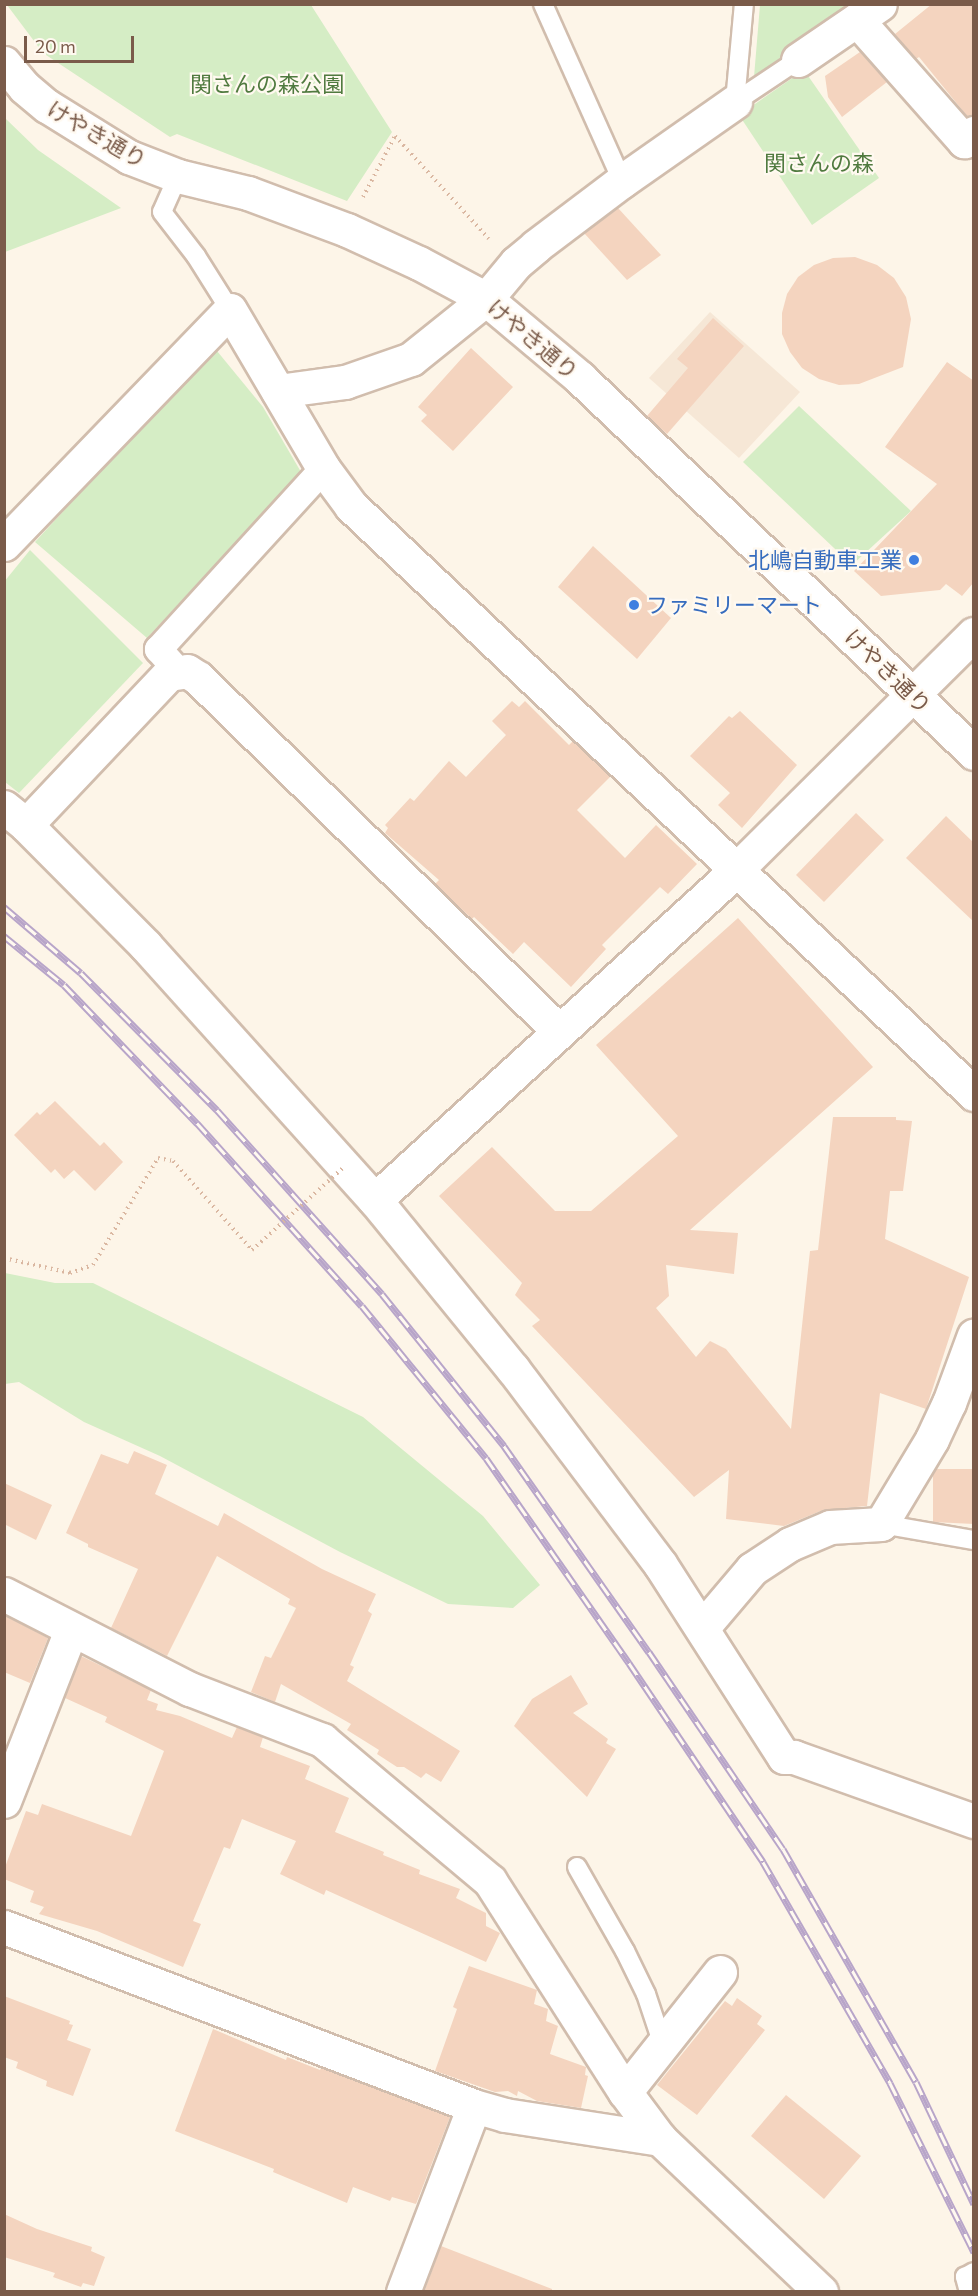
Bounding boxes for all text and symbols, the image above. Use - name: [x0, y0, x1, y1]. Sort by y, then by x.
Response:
- scale bar: [27, 24, 136, 62]
- text: 20 m: [35, 35, 76, 57]
- park label: 関さんの森公園: [190, 71, 344, 97]
- street label: けやき通り: [43, 95, 151, 173]
- park label: 関さんの森: [764, 150, 874, 176]
- street label: けやき通り: [482, 294, 584, 384]
- place label: 北嶋自動車工業: [748, 547, 902, 573]
- marker: 北嶋自動車工業: [907, 553, 921, 567]
- place label: ファミリーマート: [646, 592, 822, 618]
- marker: ファミリーマート: [627, 598, 641, 612]
- street label: けやき通り: [839, 623, 937, 719]

